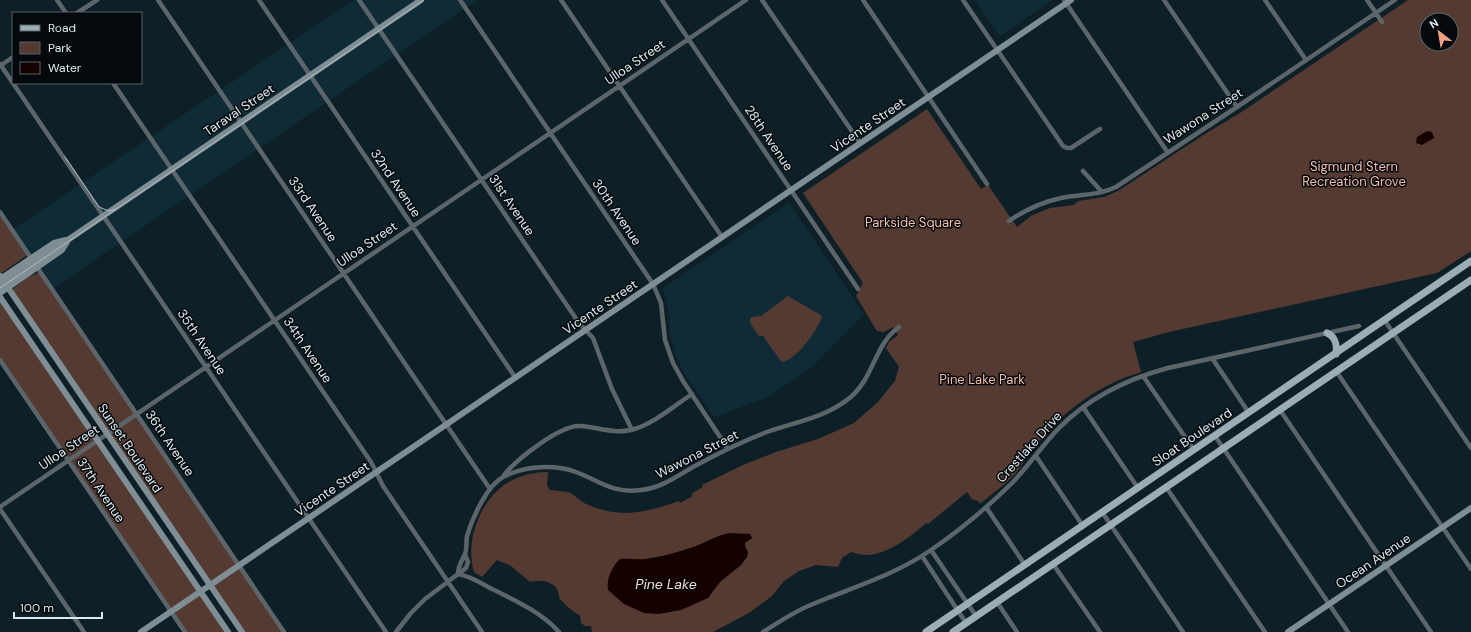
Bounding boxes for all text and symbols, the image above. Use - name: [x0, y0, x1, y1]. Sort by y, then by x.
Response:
- legend: [12, 12, 142, 84]
- north arrow: [1419, 12, 1459, 52]
- text: N: [1427, 15, 1441, 31]
- text: Road: [48, 20, 76, 36]
- street label: Ulloa Street: [601, 36, 669, 88]
- text: Park: [48, 40, 72, 56]
- text: Water: [48, 60, 82, 76]
- street label: Taraval Street: [200, 80, 278, 140]
- street label: Wawona Street: [1160, 84, 1246, 148]
- street label: Vicente Street: [827, 94, 909, 156]
- street label: 28th Avenue: [741, 102, 797, 174]
- street label: 32nd Avenue: [367, 146, 425, 220]
- park label: Sigmund Stern Recreation Grove: [1302, 158, 1406, 190]
- street label: 31st Avenue: [485, 171, 539, 239]
- street label: 33rd Avenue: [285, 173, 341, 245]
- street label: 30th Avenue: [588, 175, 646, 249]
- park label: Parkside Square: [865, 214, 961, 231]
- street label: Ulloa Street: [333, 218, 401, 270]
- street label: Vicente Street: [559, 276, 641, 338]
- street label: 35th Avenue: [174, 306, 230, 378]
- street label: 34th Avenue: [280, 314, 336, 386]
- park label: Pine Lake Park: [939, 371, 1025, 388]
- street label: Sunset Boulevard: [94, 400, 166, 496]
- street label: Sloat Boulevard: [1149, 404, 1235, 470]
- street label: 36th Avenue: [142, 407, 198, 479]
- street label: Crestlake Drive: [992, 408, 1066, 486]
- street label: Ulloa Street: [35, 421, 103, 473]
- street label: Wawona Street: [653, 426, 741, 482]
- street label: 37th Avenue: [73, 454, 129, 526]
- street label: Vicente Street: [291, 458, 373, 520]
- street label: Ocean Avenue: [1332, 530, 1414, 592]
- water label: Pine Lake: [635, 575, 697, 593]
- scale bar: [14, 594, 102, 620]
- text: 100 m: [20, 600, 54, 616]

